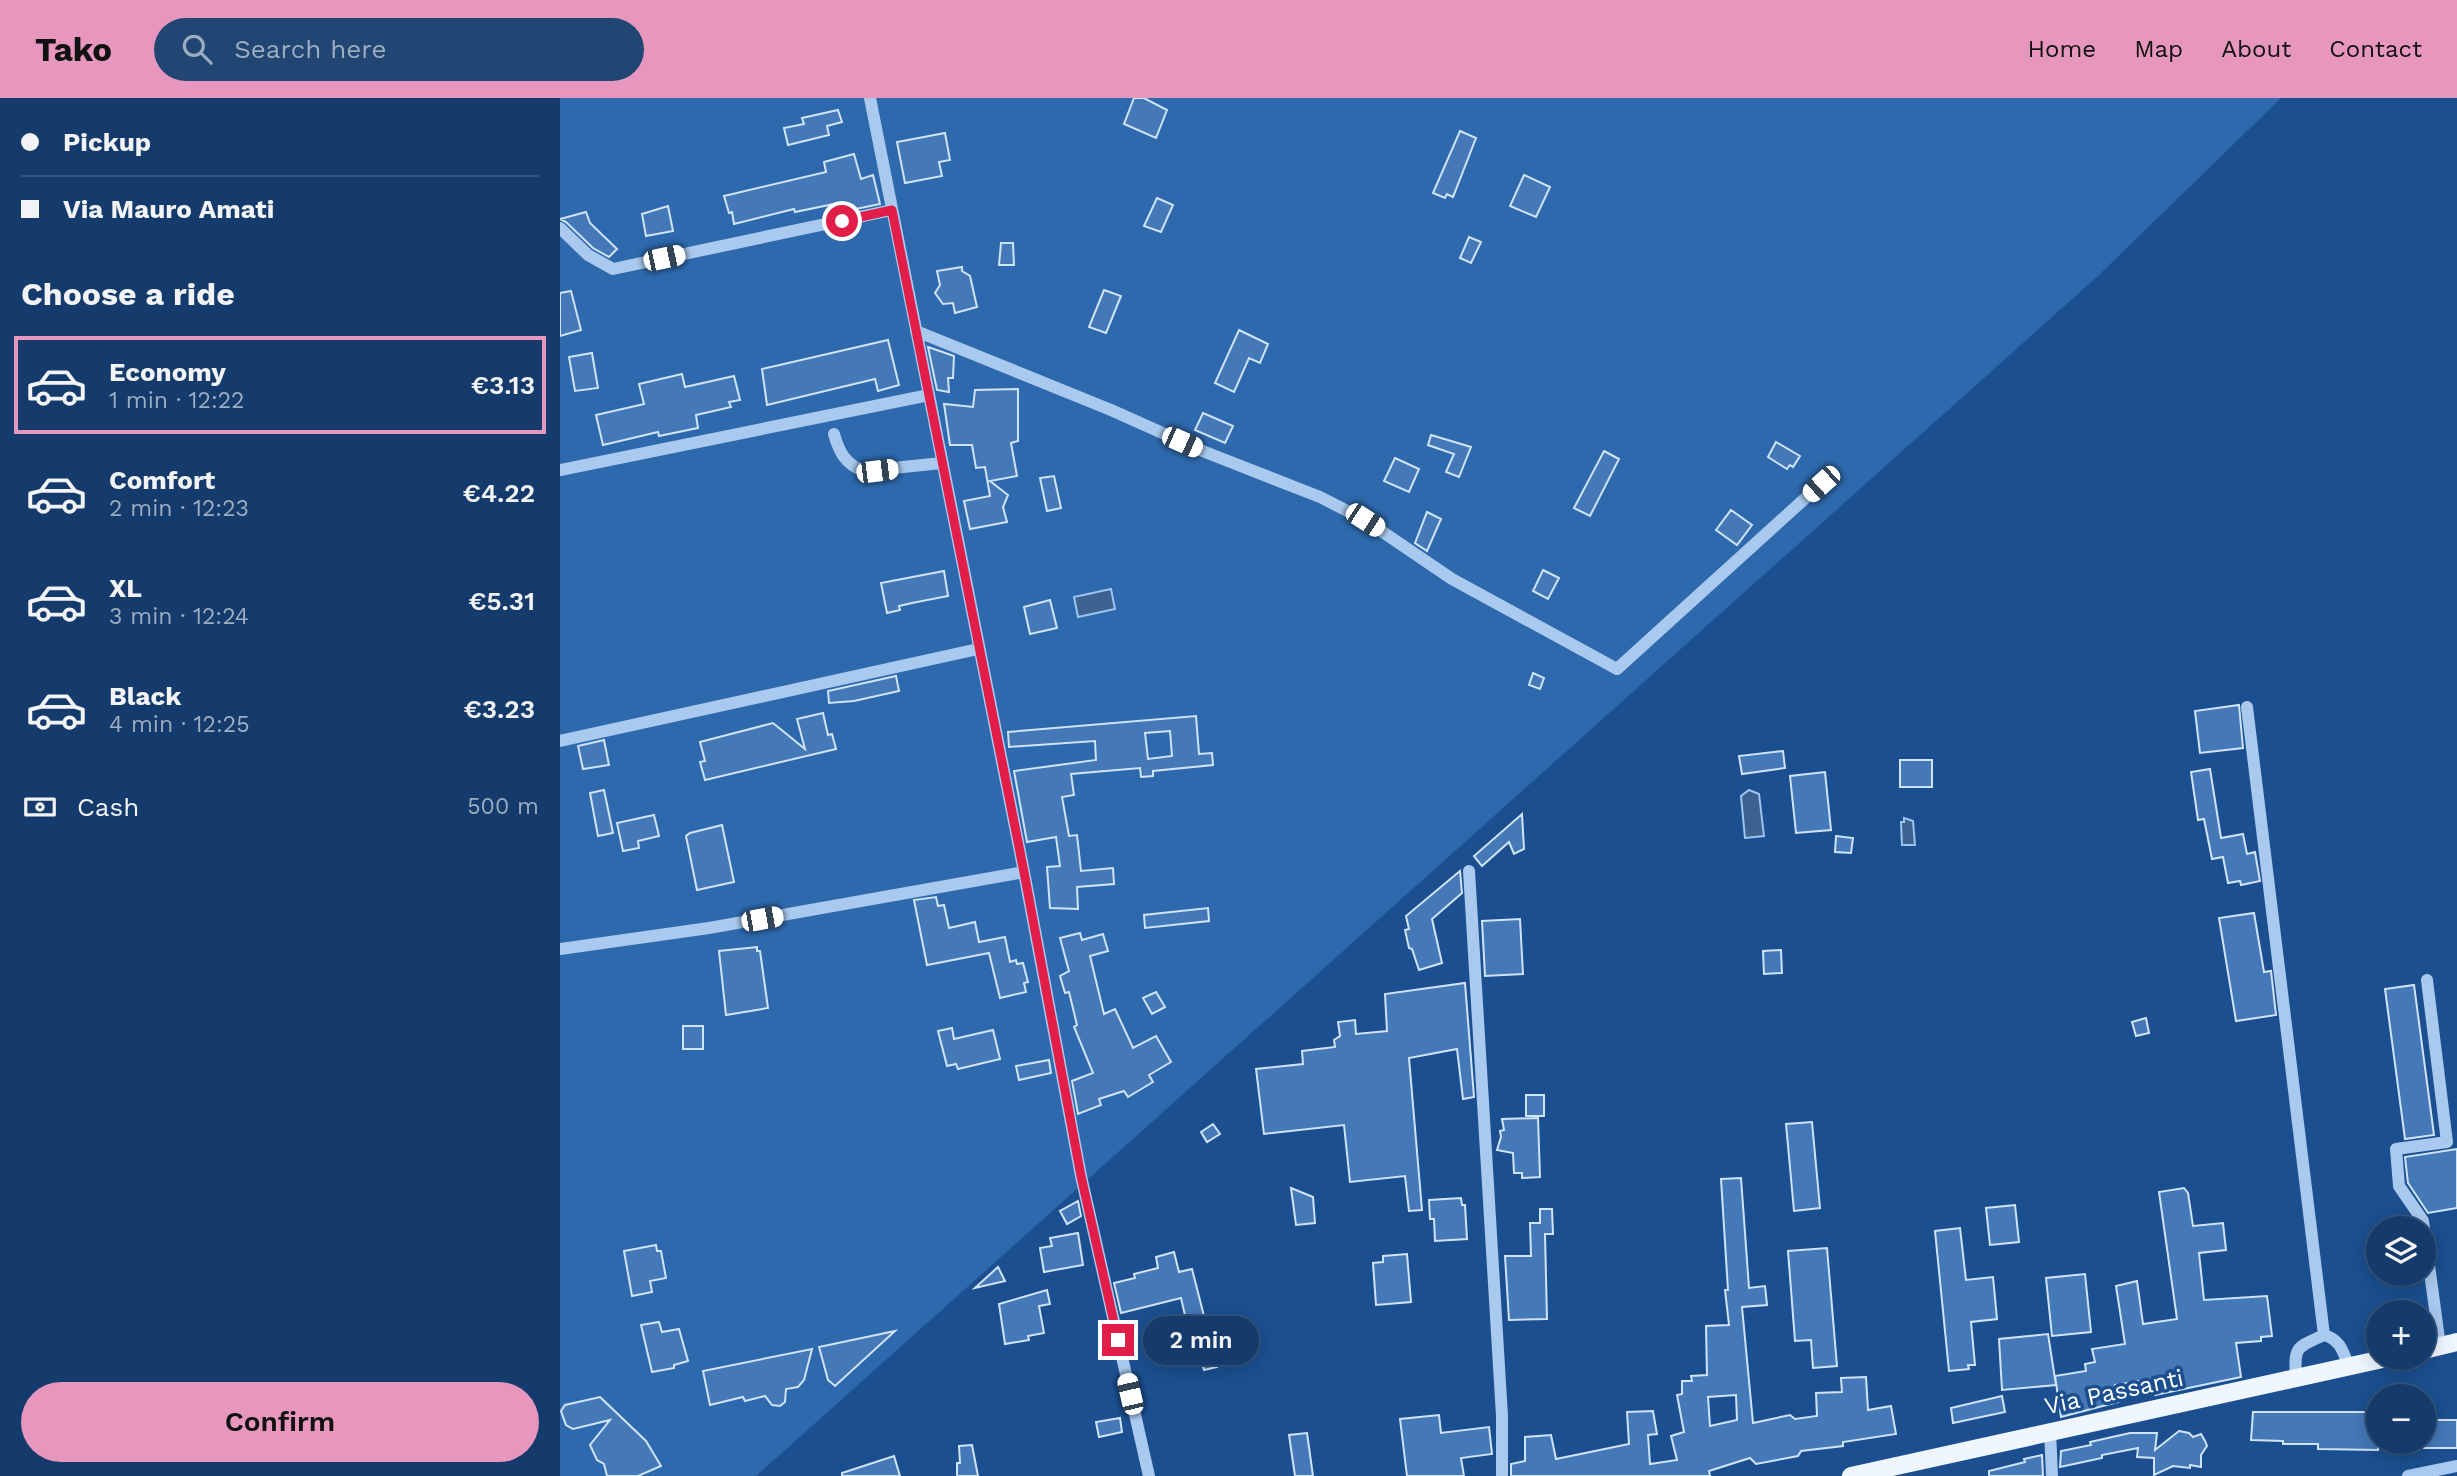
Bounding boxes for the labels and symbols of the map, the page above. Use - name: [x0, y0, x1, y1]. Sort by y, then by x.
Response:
- route start: [826, 205, 858, 237]
- car: [642, 243, 687, 273]
- car: [1159, 424, 1206, 460]
- car: [855, 458, 900, 484]
- car: [1799, 462, 1844, 506]
- car: [1342, 500, 1389, 540]
- car: [740, 905, 785, 933]
- callout: 2 min: [1142, 1316, 1258, 1364]
- route end: [1102, 1324, 1134, 1356]
- street label: Via Passanti: [2042, 1364, 2186, 1420]
- car: [1116, 1371, 1145, 1417]

